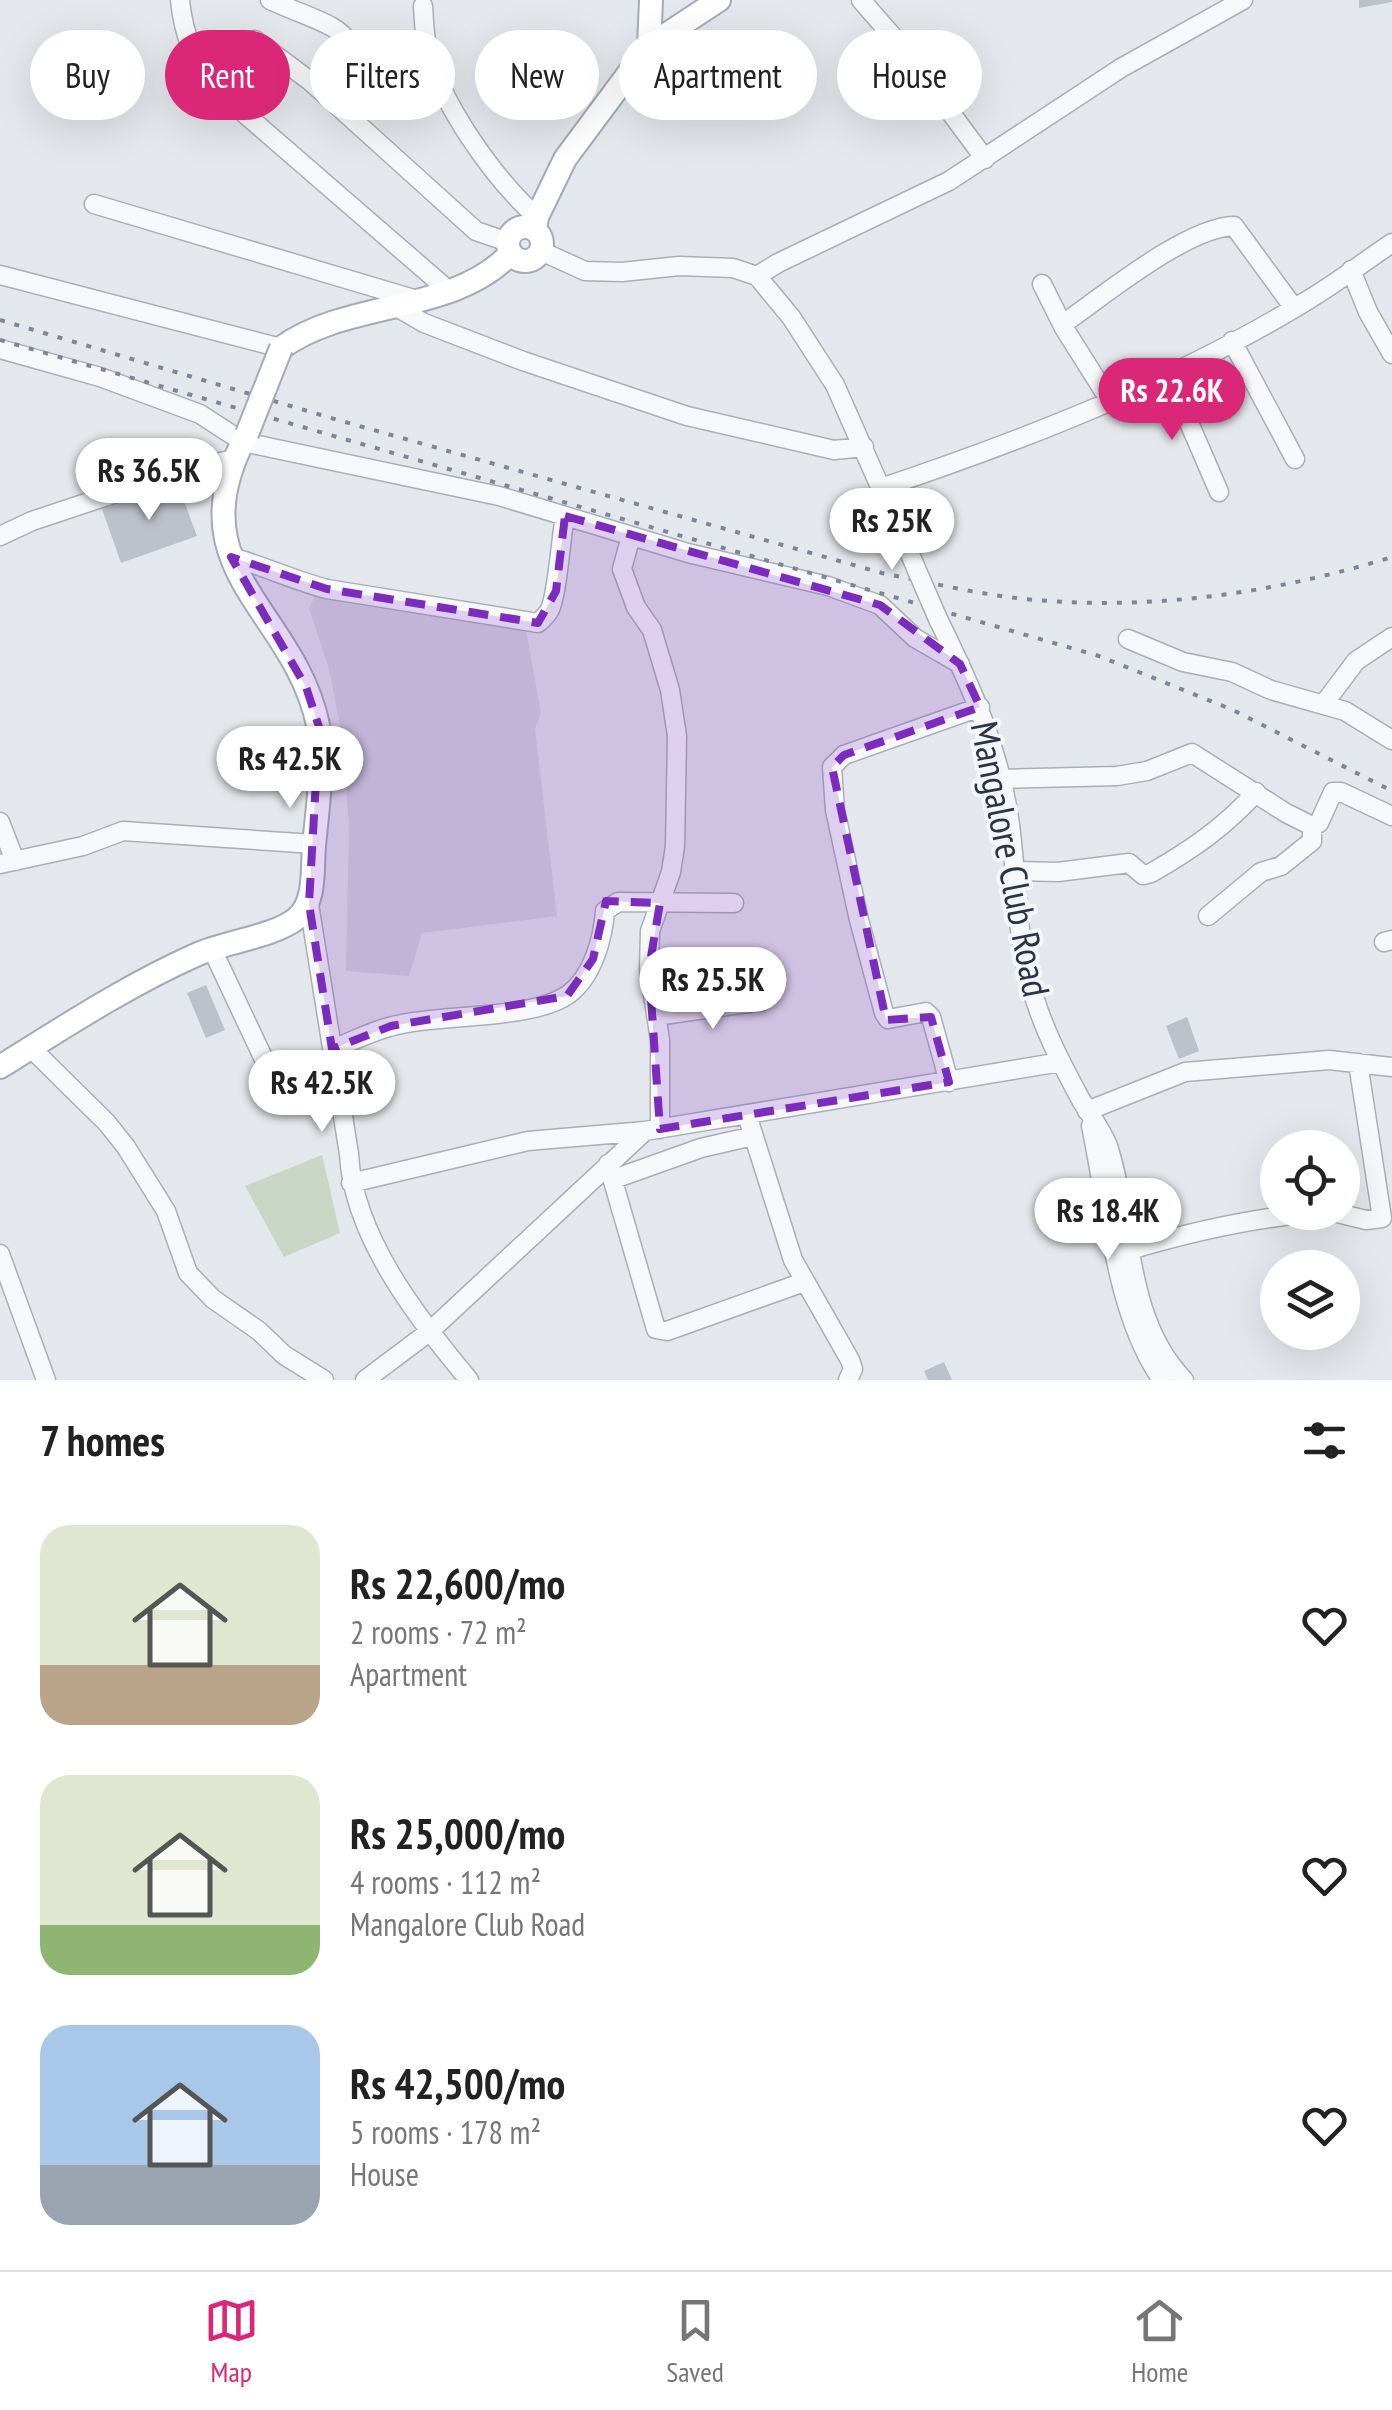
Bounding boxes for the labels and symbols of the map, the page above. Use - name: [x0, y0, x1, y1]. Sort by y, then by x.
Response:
- pin: Rs 22.6K: [1069, 358, 1275, 443]
- pin: Rs 36.5K: [46, 438, 252, 523]
- pin: Rs 25K: [811, 488, 973, 573]
- street label: Mangalore Club Road: [961, 717, 1062, 1000]
- pin: Rs 42.5K: [187, 726, 393, 811]
- pin: Rs 25.5K: [610, 947, 816, 1032]
- pin: Rs 42.5K: [219, 1050, 425, 1135]
- pin: Rs 18.4K: [1005, 1178, 1211, 1263]

